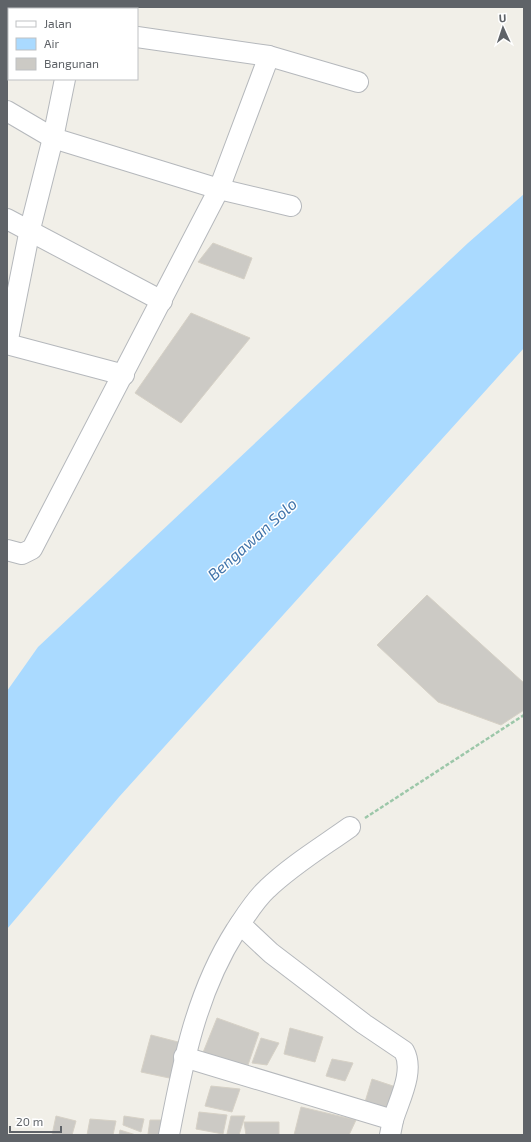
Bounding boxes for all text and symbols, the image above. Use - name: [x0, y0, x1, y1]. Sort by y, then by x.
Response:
- legend: [8, 8, 138, 80]
- north arrow: [483, 8, 523, 48]
- text: U: [498, 11, 507, 24]
- text: Jalan: [44, 16, 72, 30]
- text: Air: [44, 36, 59, 50]
- text: Bangunan: [44, 56, 99, 70]
- water label: Bengawan Solo: [203, 494, 300, 584]
- scale bar: [10, 1108, 61, 1134]
- text: 20 m: [16, 1114, 43, 1128]

